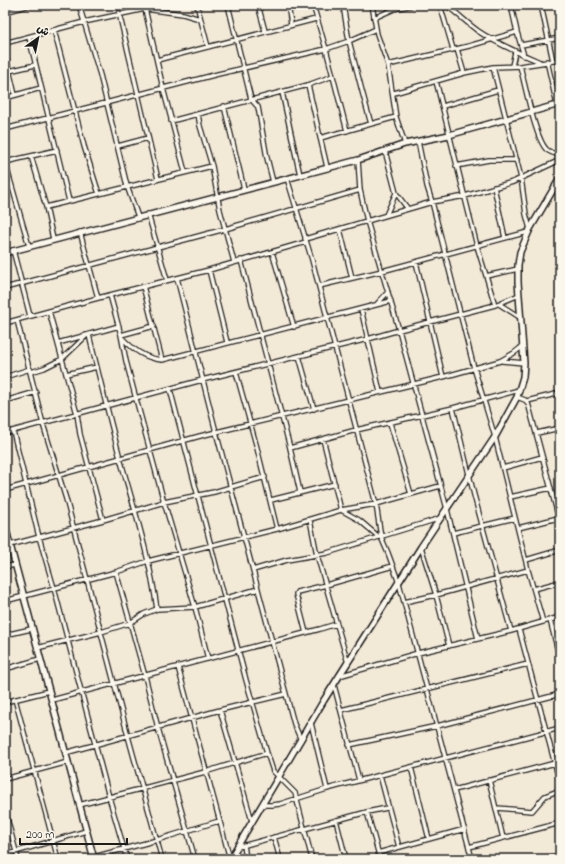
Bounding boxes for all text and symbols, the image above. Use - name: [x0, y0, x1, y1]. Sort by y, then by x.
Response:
- north arrow: [18, 18, 58, 58]
- text: ش: [33, 20, 52, 40]
- scale bar: [20, 820, 127, 846]
- text: 200 m: [26, 826, 55, 844]

